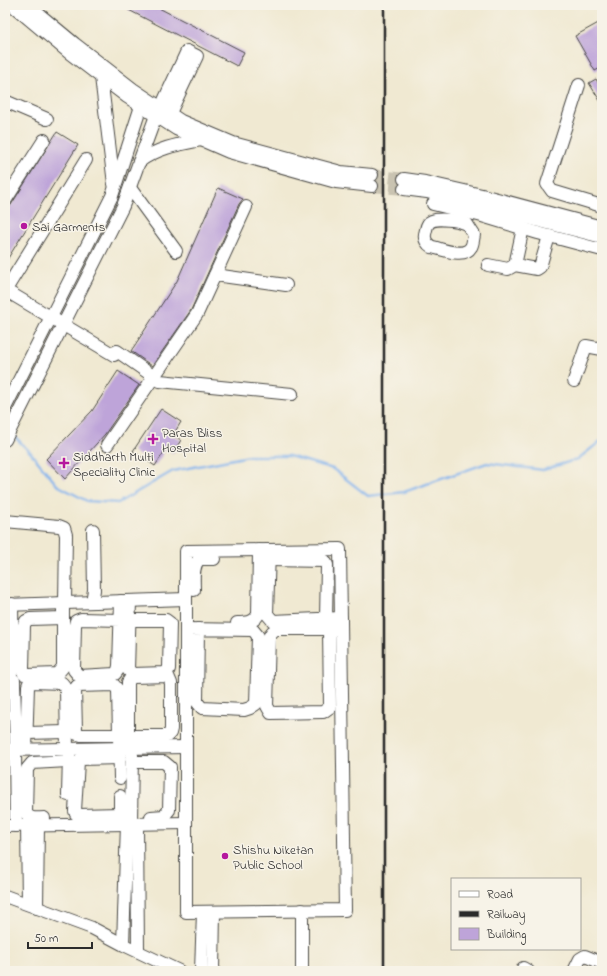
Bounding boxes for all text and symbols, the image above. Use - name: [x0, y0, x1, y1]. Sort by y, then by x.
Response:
- place label: Sai Garments: [32, 218, 106, 237]
- marker: Sai Garments: [19, 221, 29, 231]
- place label: Paras Bliss Hospital: [162, 424, 223, 458]
- marker: Paras Bliss Hospital: [147, 433, 159, 445]
- place label: Siddharth Multi Speciality Clinic: [73, 448, 155, 483]
- marker: Siddharth Multi Speciality Clinic: [58, 457, 70, 469]
- place label: Shishu Niketan Public School: [233, 841, 314, 875]
- marker: Shishu Niketan Public School: [220, 851, 230, 861]
- legend: [451, 878, 581, 950]
- text: Road: [487, 886, 513, 904]
- text: Railway: [487, 906, 526, 925]
- scale bar: [28, 924, 92, 950]
- text: Building: [486, 926, 526, 945]
- text: 50 m: [34, 930, 58, 948]

